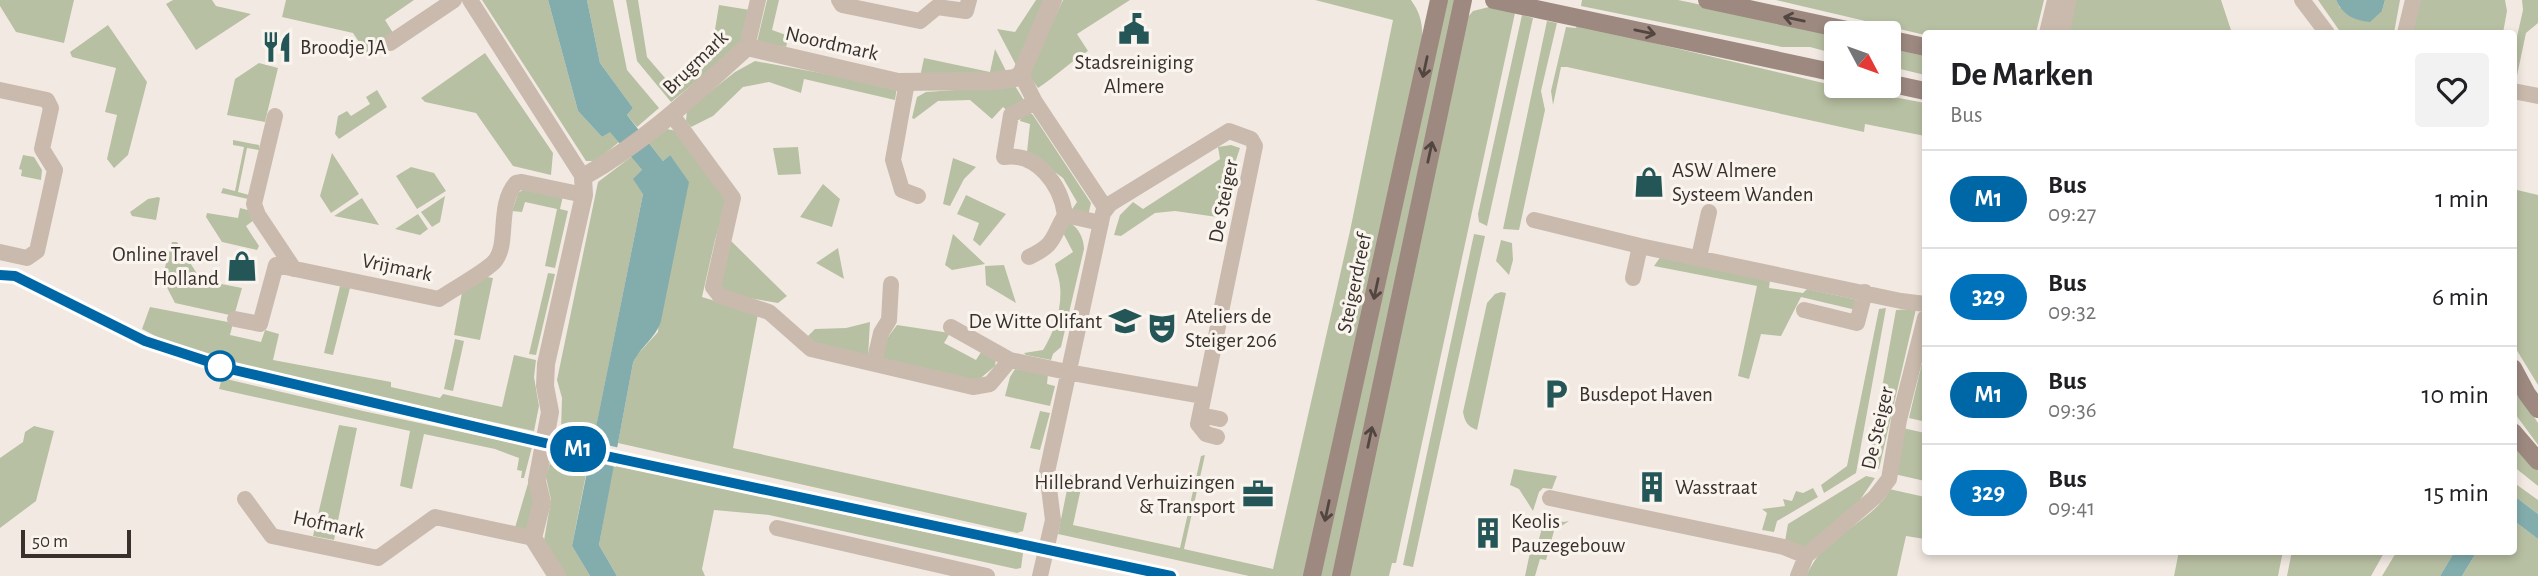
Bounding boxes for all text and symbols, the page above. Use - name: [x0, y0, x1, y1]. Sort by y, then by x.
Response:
- one-way arrow: [1783, 11, 1806, 25]
- public building icon: Stadsreiniging Almere: [1117, 12, 1151, 46]
- north arrow: [1824, 21, 1900, 98]
- map controls: [1824, 21, 1901, 98]
- street label: Noordmark: [783, 23, 881, 64]
- one-way arrow: [1633, 25, 1656, 39]
- street label: Brugmark: [659, 26, 732, 98]
- restaurant icon: Broodje JA: [260, 30, 294, 64]
- place label: Broodje JA: [300, 37, 387, 58]
- place label: Stadsreiniging Almere: [1075, 52, 1194, 97]
- button: heart: [2415, 53, 2489, 127]
- one-way arrow: [1417, 55, 1431, 78]
- text: De Marken: [1950, 59, 2094, 92]
- text: Bus: [1950, 104, 1983, 127]
- one-way arrow: [1424, 141, 1438, 164]
- street label: De Steiger: [1205, 157, 1242, 245]
- place label: ASW Almere Systeem Wanden: [1672, 160, 1814, 205]
- shop icon: ASW Almere Systeem Wanden: [1632, 165, 1666, 199]
- text: Bus: [2048, 172, 2087, 198]
- text: 1 min: [2435, 186, 2489, 212]
- text: M1: [1975, 187, 2002, 211]
- text: 09:27: [2048, 203, 2096, 226]
- street label: Steigerdreef: [1334, 230, 1376, 335]
- place label: Online Travel Holland: [112, 244, 219, 289]
- shop icon: Online Travel Holland: [225, 249, 259, 283]
- street label: Vrijmark: [360, 250, 434, 285]
- text: Bus: [2048, 270, 2087, 296]
- one-way arrow: [1368, 277, 1382, 300]
- text: 6 min: [2432, 284, 2489, 310]
- text: 329: [1972, 285, 2005, 309]
- text: 09:32: [2048, 301, 2096, 324]
- school or university icon: De Witte Olifant: [1108, 304, 1142, 338]
- place label: Ateliers de Steiger 206: [1185, 306, 1277, 351]
- place label: De Witte Olifant: [968, 311, 1102, 332]
- theatre icon: Ateliers de Steiger 206: [1145, 311, 1179, 345]
- unlabelled marker: [205, 351, 235, 381]
- text: Bus: [2048, 368, 2087, 394]
- parking icon: Busdepot Haven: [1539, 377, 1573, 411]
- text: 10 min: [2422, 382, 2489, 408]
- text: M1: [1975, 383, 2002, 407]
- place label: Busdepot Haven: [1579, 384, 1713, 405]
- street label: De Steiger: [1858, 384, 1897, 472]
- text: 09:36: [2048, 399, 2097, 422]
- line badge: M1: [546, 426, 610, 472]
- one-way arrow: [1364, 426, 1378, 449]
- text: M1: [564, 437, 592, 461]
- text: Bus: [2048, 466, 2087, 492]
- building icon: Wasstraat: [1635, 470, 1669, 504]
- place label: Hillebrand Verhuizingen & Transport: [1034, 472, 1235, 517]
- office icon: Hillebrand Verhuizingen & Transport: [1241, 477, 1275, 511]
- place label: Wasstraat: [1675, 477, 1758, 498]
- text: 15 min: [2424, 480, 2489, 506]
- text: 329: [1972, 481, 2005, 505]
- text: 09:41: [2048, 497, 2095, 520]
- one-way arrow: [1319, 499, 1333, 522]
- street label: Hofmark: [291, 507, 367, 542]
- place label: Keolis Pauzegebouw: [1511, 511, 1625, 556]
- building icon: Keolis Pauzegebouw: [1471, 516, 1505, 550]
- scale bar: [21, 527, 131, 559]
- text: 50 m: [32, 532, 68, 551]

